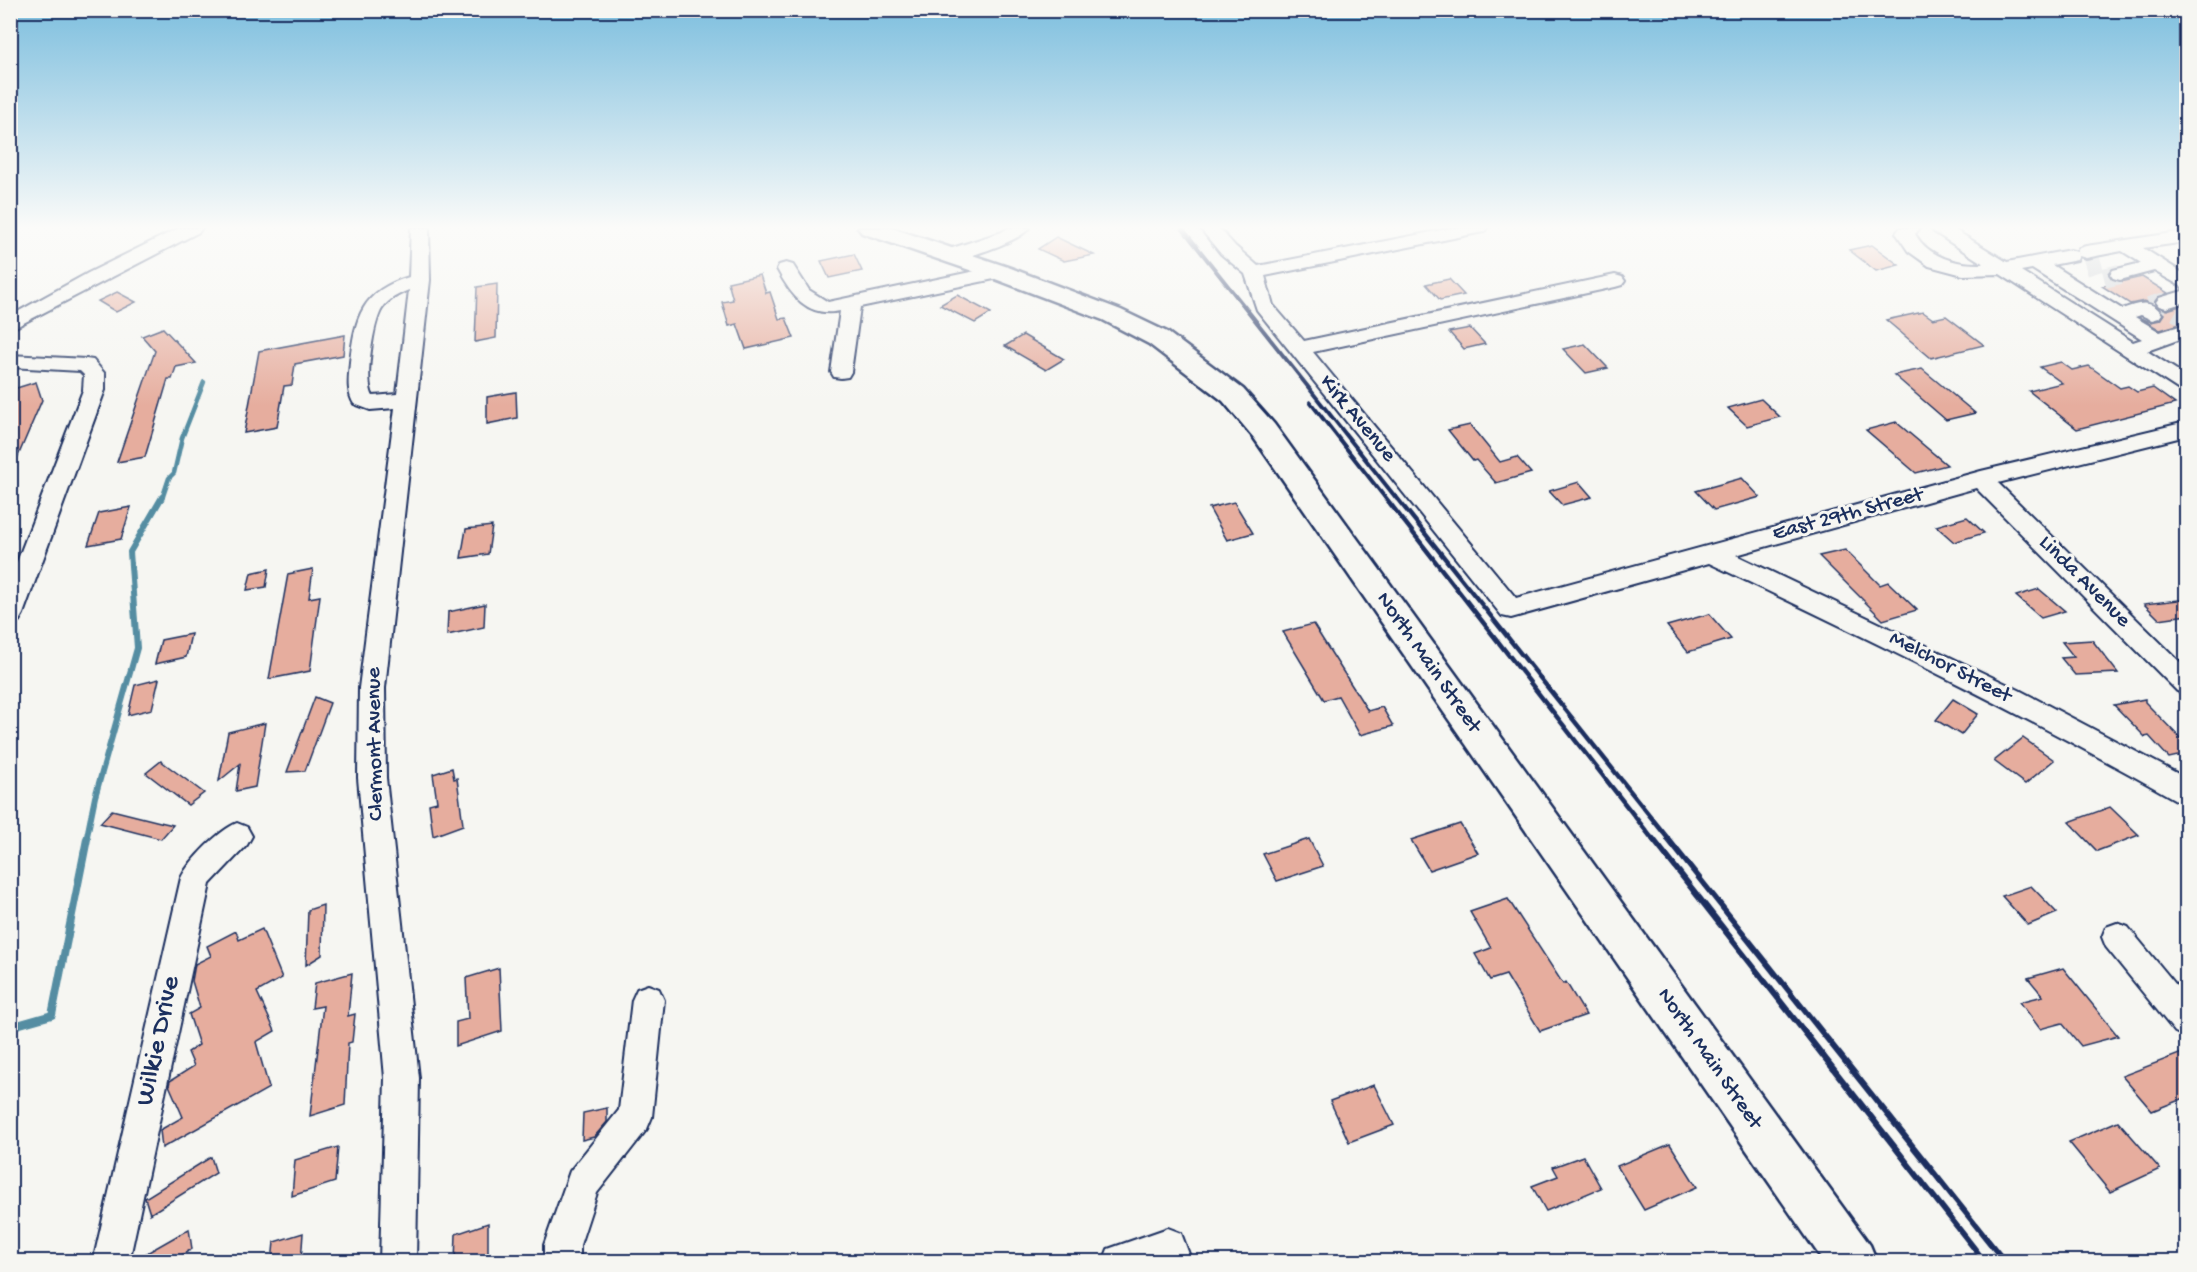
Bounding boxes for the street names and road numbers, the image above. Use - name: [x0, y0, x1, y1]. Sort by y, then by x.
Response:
- street label: Kirk Avenue: [1313, 370, 1401, 468]
- street label: East 29th Street: [1770, 482, 1928, 548]
- street label: Linda Avenue: [2032, 530, 2136, 634]
- street label: North Main Street: [1370, 587, 1487, 740]
- street label: Melchor Street: [1884, 626, 2017, 711]
- street label: Clermont Avenue: [362, 666, 390, 821]
- street label: Wilkie Drive: [130, 972, 189, 1109]
- street label: North Main Street: [1651, 983, 1768, 1136]

